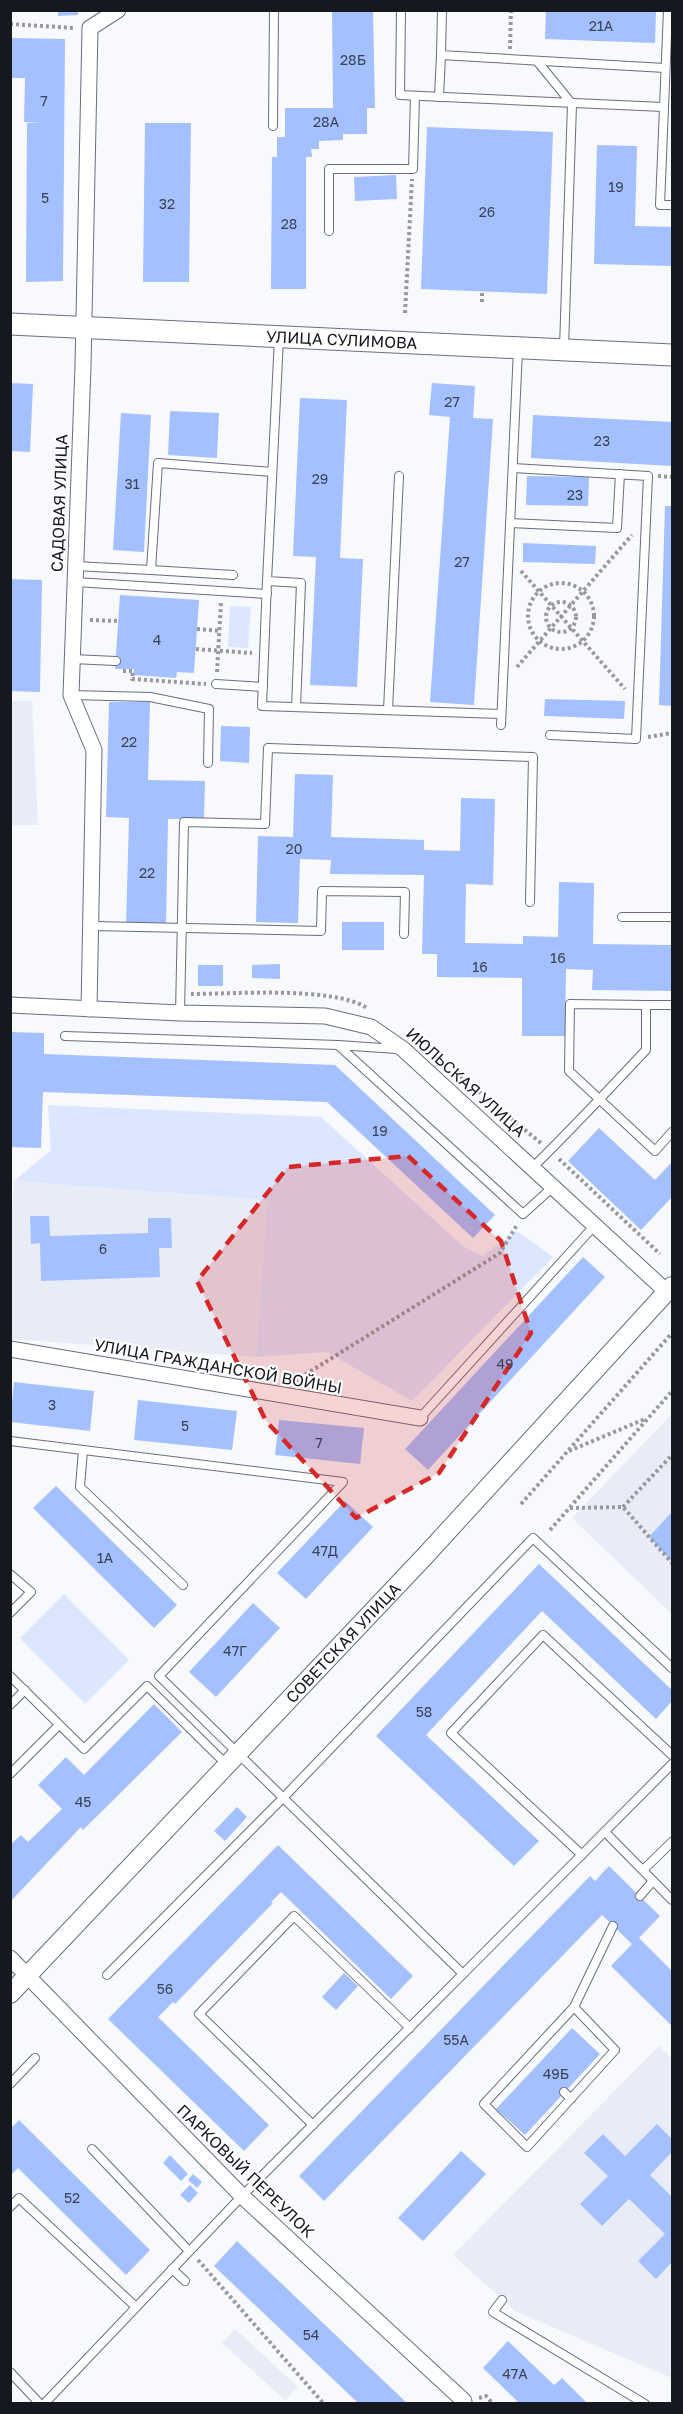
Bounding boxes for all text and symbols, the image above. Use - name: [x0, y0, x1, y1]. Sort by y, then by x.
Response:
- house number: 21А: [589, 17, 614, 34]
- house number: 28Б: [340, 51, 366, 68]
- house number: 7: [40, 92, 48, 109]
- house number: 28А: [313, 113, 340, 130]
- house number: 19: [608, 178, 624, 195]
- house number: 5: [41, 189, 49, 206]
- house number: 32: [159, 195, 175, 212]
- house number: 26: [479, 203, 495, 220]
- house number: 28: [281, 215, 297, 232]
- street label: УЛИЦА СУЛИМОВА: [266, 326, 418, 353]
- house number: 27: [444, 393, 460, 410]
- house number: 23: [594, 432, 610, 449]
- street label: САДОВАЯ УЛИЦА: [47, 433, 71, 572]
- house number: 29: [312, 470, 328, 487]
- house number: 31: [125, 475, 140, 492]
- house number: 23: [567, 486, 583, 503]
- house number: 27: [454, 553, 470, 570]
- house number: 4: [153, 631, 161, 648]
- house number: 22: [121, 733, 137, 750]
- house number: 20: [286, 840, 302, 857]
- house number: 22: [139, 864, 155, 881]
- house number: 16: [550, 949, 566, 966]
- house number: 16: [472, 958, 488, 975]
- street label: ИЮЛЬСКАЯ УЛИЦА: [402, 1023, 530, 1141]
- house number: 19: [372, 1122, 388, 1139]
- house number: 6: [99, 1240, 107, 1257]
- street label: УЛИЦА ГРАЖДАНСКОЙ ВОЙНЫ: [92, 1334, 344, 1398]
- house number: 49: [496, 1355, 514, 1372]
- house number: 3: [48, 1396, 56, 1413]
- house number: 5: [181, 1417, 189, 1434]
- house number: 7: [315, 1434, 323, 1451]
- house number: 47Д: [312, 1542, 338, 1559]
- house number: 1А: [97, 1549, 114, 1566]
- street label: СОВЕТСКАЯ УЛИЦА: [281, 1578, 405, 1707]
- house number: 47Г: [223, 1642, 247, 1659]
- house number: 58: [416, 1703, 432, 1720]
- house number: 45: [75, 1793, 91, 1810]
- house number: 56: [157, 1980, 173, 1997]
- house number: 55А: [443, 2031, 469, 2048]
- house number: 49Б: [543, 2065, 569, 2082]
- street label: ПАРКОВЫЙ ПЕРЕУЛОК: [173, 2100, 319, 2242]
- house number: 52: [64, 2189, 80, 2206]
- house number: 54: [303, 2326, 319, 2343]
- house number: 47А: [502, 2365, 528, 2382]

